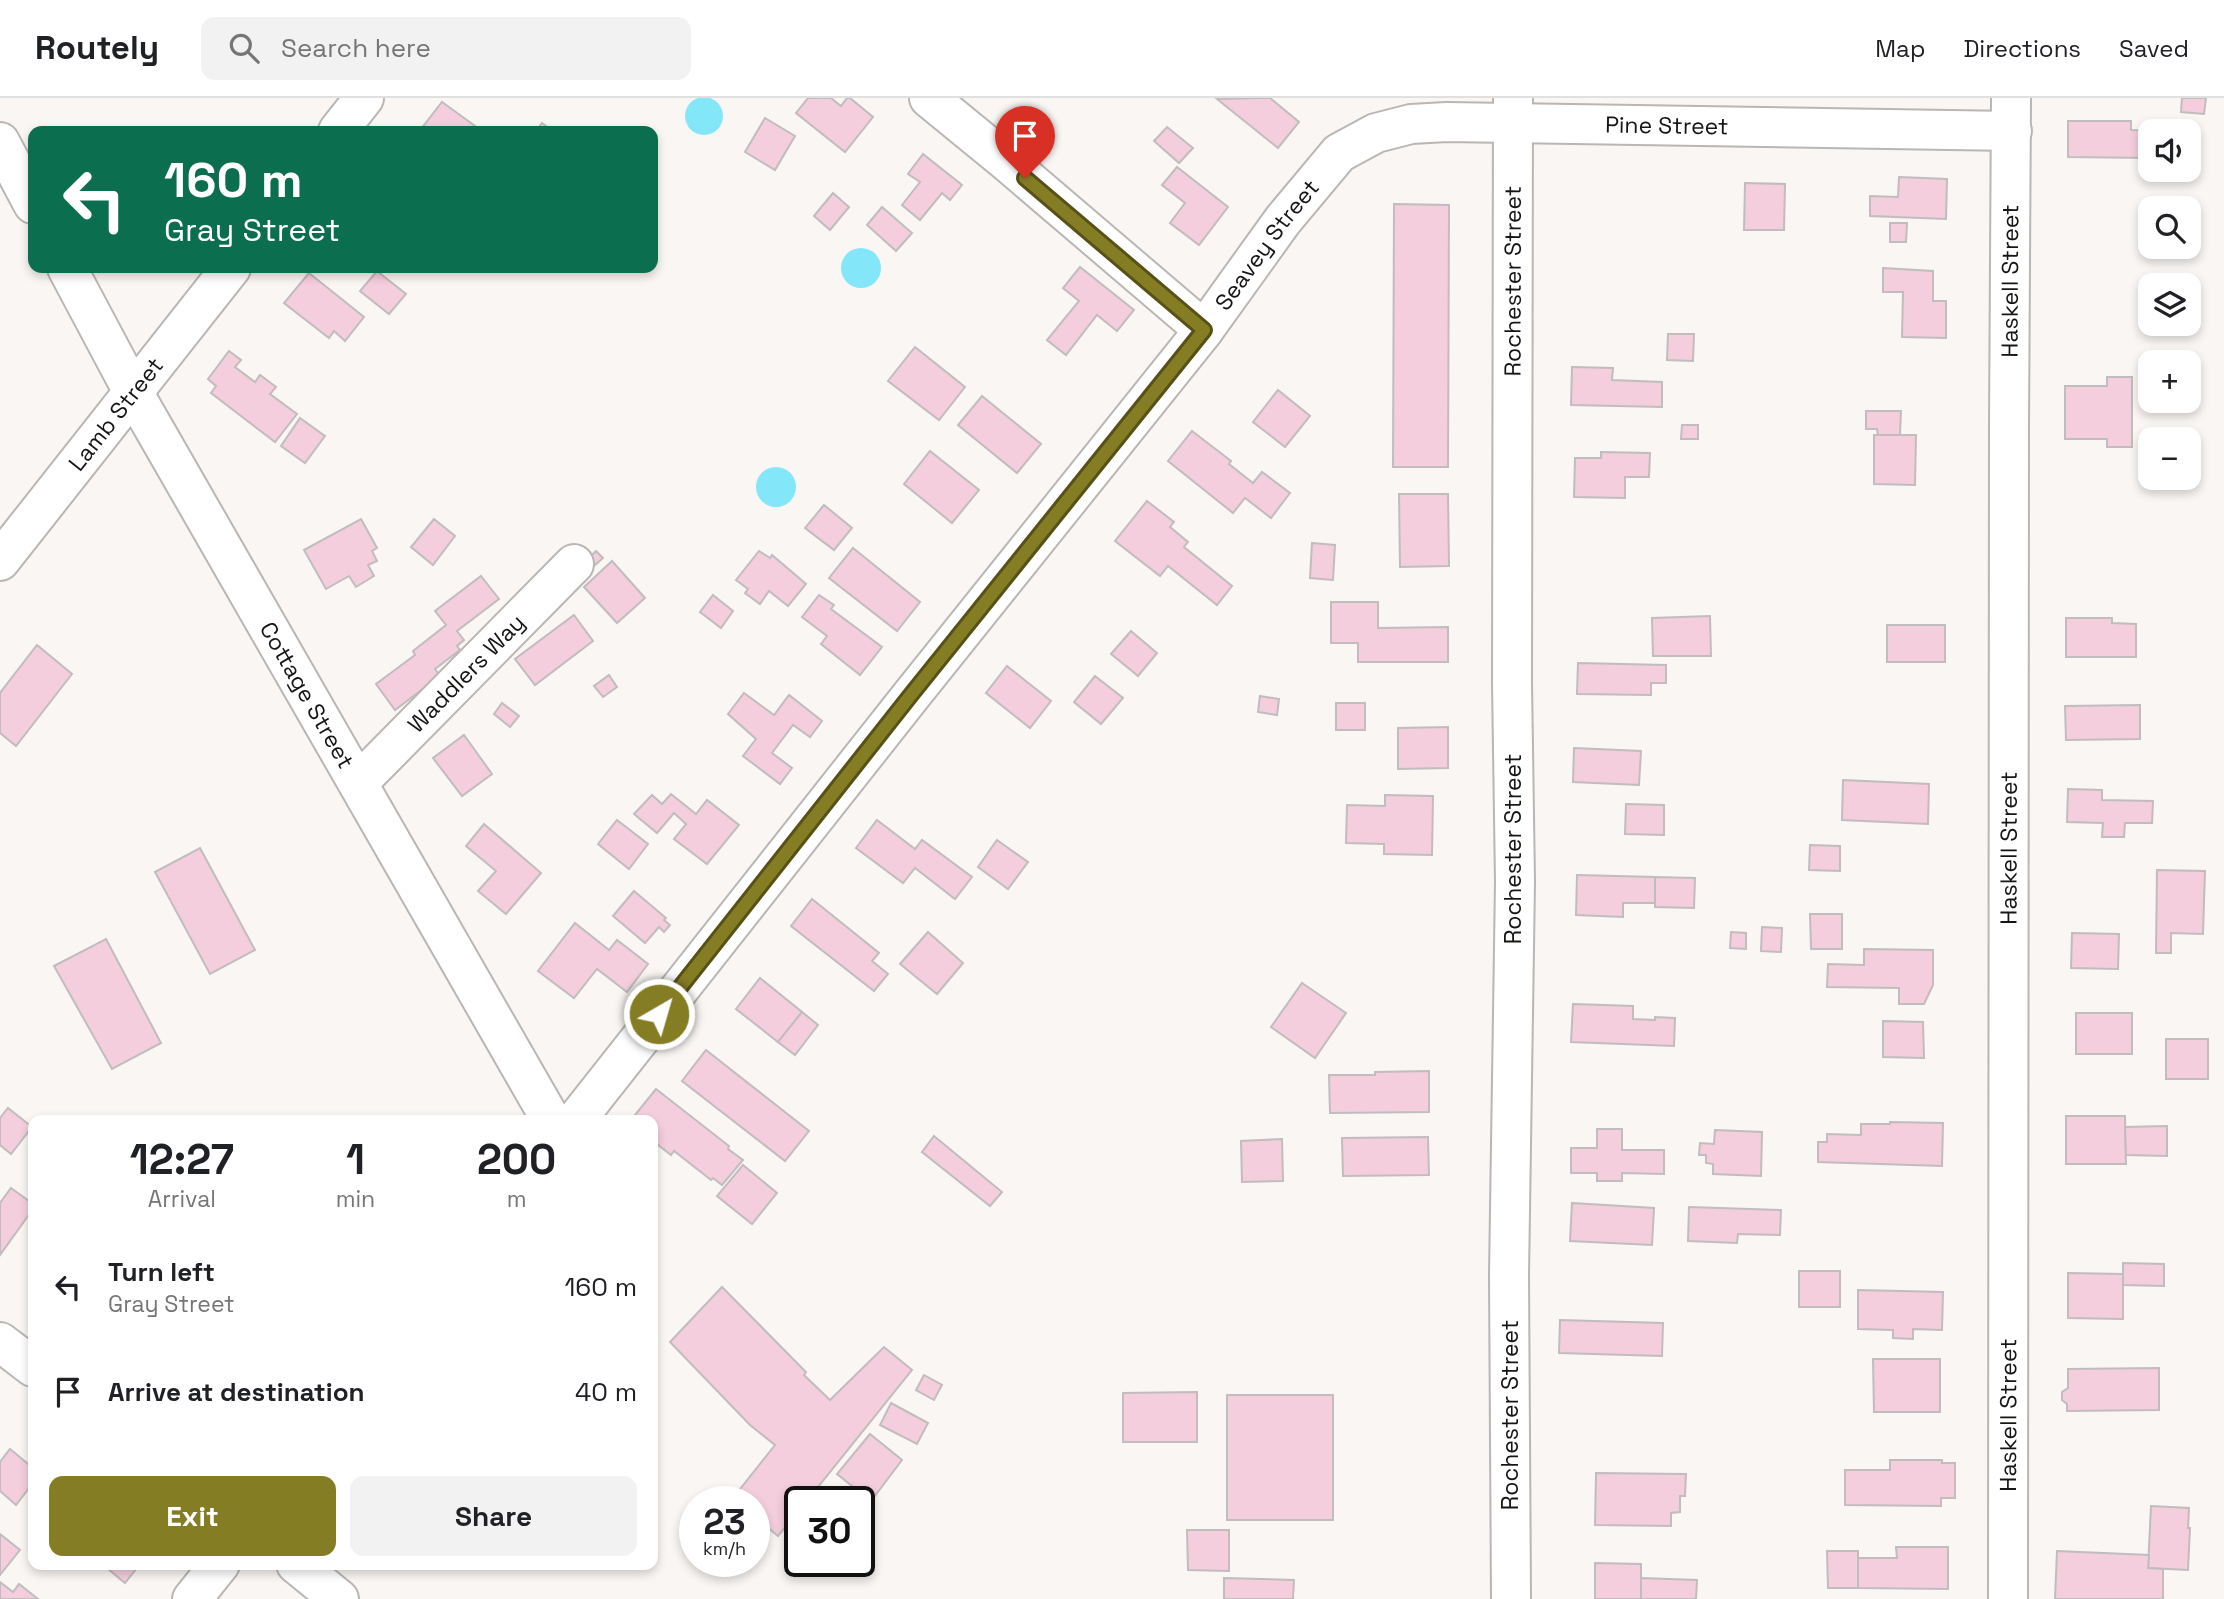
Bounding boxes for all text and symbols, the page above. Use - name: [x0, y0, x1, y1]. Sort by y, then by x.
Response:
- search box: [201, 17, 691, 80]
- text: Routely: [35, 27, 159, 69]
- icon: search: [225, 29, 263, 67]
- text: Search here: [281, 31, 431, 65]
- text: Map: [1875, 33, 1925, 64]
- text: Directions: [1963, 33, 2081, 64]
- text: Saved: [2119, 33, 2189, 64]
- pin: [995, 106, 1055, 178]
- street label: Pine Street: [1605, 110, 1729, 141]
- icon: arrive: [1006, 117, 1044, 155]
- map controls: [2138, 119, 2201, 490]
- button: sound: [2138, 119, 2201, 182]
- text: 160 m: [164, 149, 302, 211]
- icon: left: [49, 154, 140, 245]
- street label: Seavey Street: [1208, 173, 1326, 316]
- street label: Rochester Street: [1498, 186, 1528, 377]
- button: search: [2138, 196, 2201, 259]
- street label: Haskell Street: [1994, 204, 2025, 358]
- text: Gray Street: [164, 210, 340, 250]
- button: layers: [2138, 273, 2201, 336]
- button: +: [2138, 350, 2201, 413]
- street label: Lamb Street: [62, 351, 170, 477]
- button: −: [2138, 427, 2201, 490]
- street label: Waddlers Way: [401, 608, 531, 739]
- street label: Cottage Street: [253, 616, 361, 774]
- street label: Rochester Street: [1498, 754, 1528, 944]
- street label: Haskell Street: [1994, 771, 2024, 925]
- position arrow: [622, 977, 696, 1051]
- text: 12:27: [130, 1133, 234, 1186]
- text: 1: [346, 1133, 365, 1186]
- text: 200: [477, 1133, 556, 1186]
- text: Arrival: [148, 1184, 216, 1214]
- text: min: [336, 1184, 375, 1214]
- text: m: [507, 1184, 526, 1214]
- text: Turn left: [108, 1255, 215, 1289]
- icon: left: [49, 1268, 87, 1306]
- text: 160 m: [565, 1270, 637, 1304]
- text: Gray Street: [108, 1289, 235, 1319]
- street label: Rochester Street: [1495, 1320, 1525, 1510]
- street label: Haskell Street: [1993, 1338, 2023, 1492]
- icon: arrive: [49, 1373, 87, 1411]
- text: Arrive at destination: [108, 1375, 365, 1409]
- text: 40 m: [575, 1375, 637, 1409]
- button: Exit: [49, 1476, 336, 1556]
- button: Share: [350, 1476, 637, 1556]
- speed limit sign: 30: [784, 1486, 875, 1577]
- text: 23: [703, 1500, 746, 1544]
- text: km/h: [703, 1537, 746, 1560]

